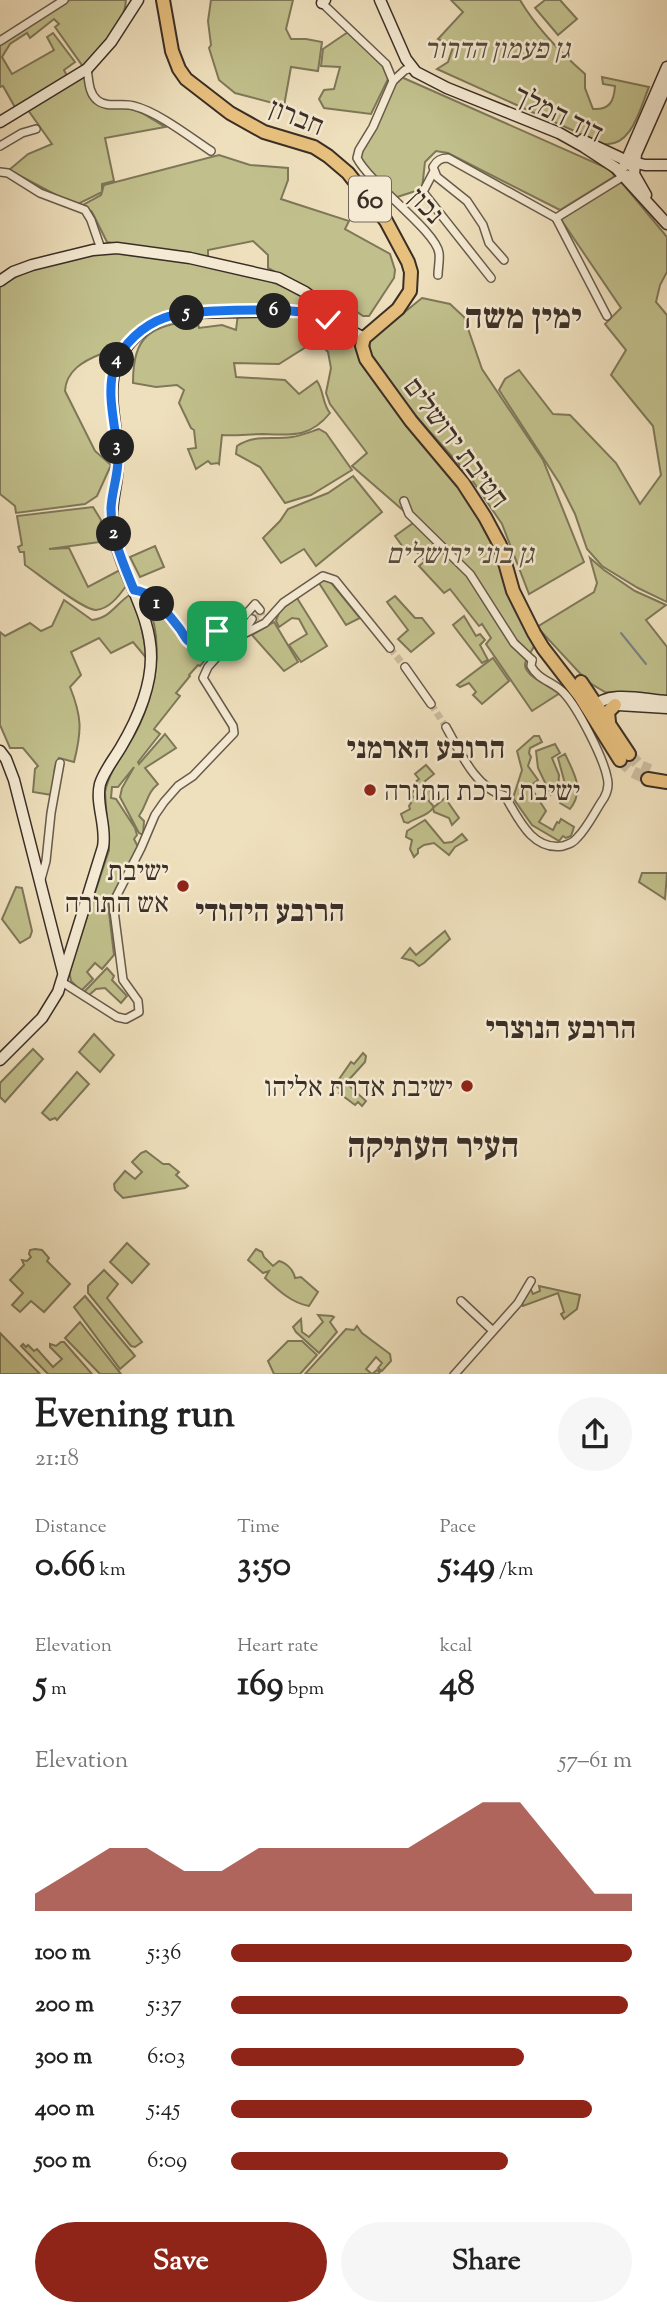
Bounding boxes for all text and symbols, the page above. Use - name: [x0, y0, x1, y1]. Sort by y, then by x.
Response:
- park label: גן פעמון הדרור: [424, 31, 572, 71]
- street label: דוד המלך: [506, 77, 610, 155]
- street label: חברון: [262, 90, 329, 148]
- road number: 60: [349, 176, 391, 222]
- street label: נכון: [398, 180, 452, 234]
- pin: [298, 290, 358, 350]
- pin: 6: [256, 294, 292, 328]
- district label: ימין משה: [464, 294, 582, 345]
- pin: 5: [170, 296, 204, 330]
- text: 6: [269, 297, 278, 324]
- text: 5: [183, 299, 190, 326]
- icon: check: [309, 301, 347, 339]
- pin: 4: [100, 342, 134, 378]
- text: 4: [112, 346, 121, 373]
- street label: חטיבת ירושלים: [392, 370, 517, 518]
- pin: 3: [100, 430, 134, 464]
- text: 3: [113, 433, 120, 460]
- pin: 2: [96, 516, 132, 552]
- text: 2: [109, 520, 118, 547]
- park label: גן בוני ירושלים: [386, 536, 535, 576]
- pin: 1: [140, 586, 174, 622]
- text: 1: [153, 590, 160, 617]
- pin: [187, 601, 247, 661]
- icon: arrive: [198, 612, 236, 650]
- district label: הרובע הארמני: [347, 729, 505, 772]
- place label: ישיבת ברכת התורה: [384, 773, 580, 813]
- marker: ישיבת ברכת התורה: [362, 782, 378, 798]
- place label: ישיבת אש התורה: [64, 853, 169, 925]
- marker: ישיבת אש התורה: [175, 878, 191, 894]
- district label: הרובע היהודי: [195, 892, 345, 935]
- district label: הרובע הנוצרי: [486, 1009, 636, 1052]
- place label: ישיבת אדרת אליהו: [264, 1069, 453, 1109]
- marker: ישיבת אדרת אליהו: [459, 1078, 475, 1094]
- district label: העיר העתיקה: [347, 1123, 519, 1174]
- text: Evening run: [35, 1390, 235, 1444]
- button: share: [558, 1397, 632, 1471]
- text: 21:18: [35, 1443, 79, 1476]
- text: Distance: [35, 1514, 107, 1541]
- text: Time: [237, 1514, 280, 1541]
- text: Pace: [440, 1514, 476, 1541]
- text: 0.66: [35, 1541, 95, 1592]
- text: 3:50: [237, 1541, 291, 1592]
- text: 5:49: [440, 1541, 495, 1592]
- text: km: [95, 1557, 126, 1584]
- text: /km: [495, 1557, 533, 1584]
- text: Elevation: [35, 1633, 112, 1660]
- text: Heart rate: [237, 1633, 318, 1660]
- text: kcal: [440, 1633, 472, 1660]
- text: 5: [35, 1660, 47, 1711]
- text: 169: [237, 1660, 284, 1711]
- text: 48: [440, 1660, 475, 1711]
- text: m: [47, 1676, 67, 1703]
- text: bpm: [284, 1676, 324, 1703]
- text: Elevation: [35, 1745, 128, 1778]
- text: 57–61 m: [559, 1745, 632, 1778]
- text: 100 m: [35, 1937, 91, 1970]
- text: 5:36: [147, 1937, 181, 1970]
- text: 200 m: [35, 1989, 94, 2022]
- text: 5:37: [147, 1989, 182, 2022]
- text: 300 m: [35, 2041, 92, 2074]
- text: 6:03: [147, 2041, 185, 2074]
- text: 400 m: [35, 2093, 95, 2126]
- text: 5:45: [147, 2093, 180, 2126]
- text: 500 m: [35, 2145, 91, 2178]
- text: 6:09: [147, 2145, 187, 2178]
- button: Save: [35, 2222, 327, 2302]
- button: Share: [341, 2222, 632, 2302]

